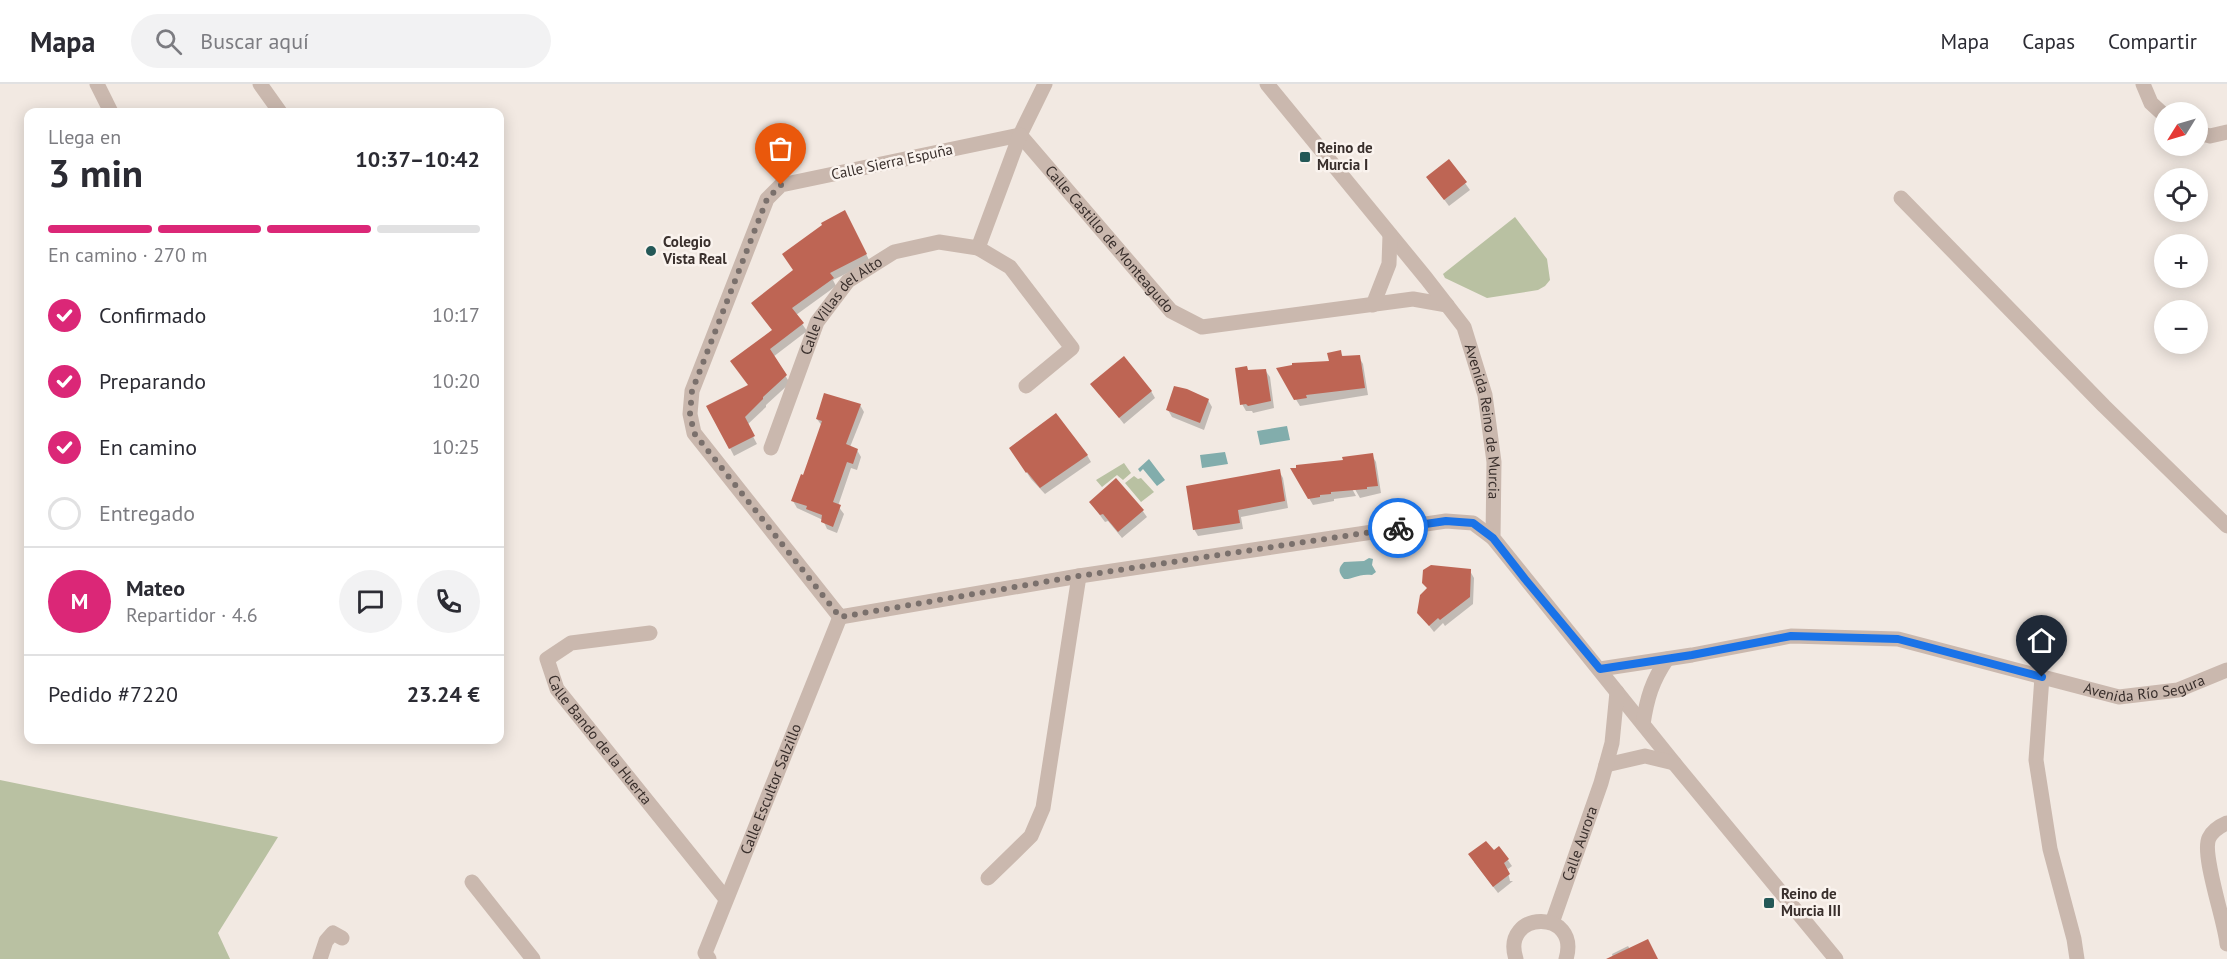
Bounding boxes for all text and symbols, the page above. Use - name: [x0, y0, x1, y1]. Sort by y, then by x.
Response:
- search box: [131, 14, 551, 68]
- text: Mapa: [30, 23, 95, 60]
- icon: search: [152, 25, 185, 58]
- text: Buscar aquí: [200, 27, 309, 55]
- text: Mapa: [1941, 28, 1989, 55]
- text: Capas: [2022, 28, 2075, 55]
- text: Compartir: [2108, 28, 2197, 55]
- north arrow: [2154, 102, 2208, 156]
- map controls: [2154, 102, 2208, 354]
- pin: [755, 123, 806, 185]
- text: Llega en: [48, 124, 121, 150]
- icon: bag: [764, 132, 797, 165]
- place label: Reino de Murcia I: [1317, 138, 1373, 174]
- street label: Calle Sierra Espuña: [829, 139, 954, 184]
- text: 10:37–10:42: [355, 145, 480, 173]
- text: 3 min: [48, 147, 143, 198]
- marker: Reino de Murcia I: [1298, 150, 1312, 164]
- street label: Calle Castillo de Monteagudo: [1041, 161, 1178, 316]
- button: locate: [2154, 168, 2208, 222]
- place label: Colegio Vista Real: [662, 232, 727, 268]
- button: +: [2154, 234, 2208, 288]
- text: En camino · 270 m: [48, 242, 208, 268]
- marker: Colegio Vista Real: [644, 244, 658, 258]
- street label: Calle Villas del Alto: [796, 252, 886, 357]
- icon: check: [48, 299, 81, 332]
- button: −: [2154, 300, 2208, 354]
- text: Confirmado: [99, 301, 206, 329]
- text: 10:17: [432, 302, 480, 328]
- street label: Avenida Reino de Murcia: [1461, 341, 1505, 500]
- icon: check: [48, 365, 81, 398]
- text: Preparando: [99, 367, 206, 395]
- text: 10:20: [432, 368, 480, 394]
- icon: check: [48, 431, 81, 464]
- text: En camino: [99, 433, 197, 461]
- text: 10:25: [432, 434, 480, 460]
- courier: [1368, 498, 1428, 558]
- text: Entregado: [99, 499, 195, 527]
- icon: bike: [1382, 512, 1415, 545]
- button: chat: [339, 570, 402, 633]
- button: phone: [417, 570, 480, 633]
- text: Mateo: [126, 574, 185, 602]
- text: M: [71, 587, 88, 615]
- text: Repartidor · 4.6: [126, 602, 258, 628]
- pin: [2016, 615, 2067, 677]
- icon: home: [2025, 624, 2058, 657]
- street label: Avenida Río Segura: [2082, 670, 2207, 706]
- street label: Calle Bando de la Huerta: [544, 672, 656, 808]
- text: Pedido #7220: [48, 680, 178, 708]
- text: 23.24 €: [407, 680, 480, 708]
- street label: Calle Escultor Salzillo: [736, 721, 805, 857]
- street label: Calle Aurora: [1557, 803, 1601, 884]
- place label: Reino de Murcia III: [1781, 884, 1841, 920]
- marker: Reino de Murcia III: [1762, 896, 1776, 910]

